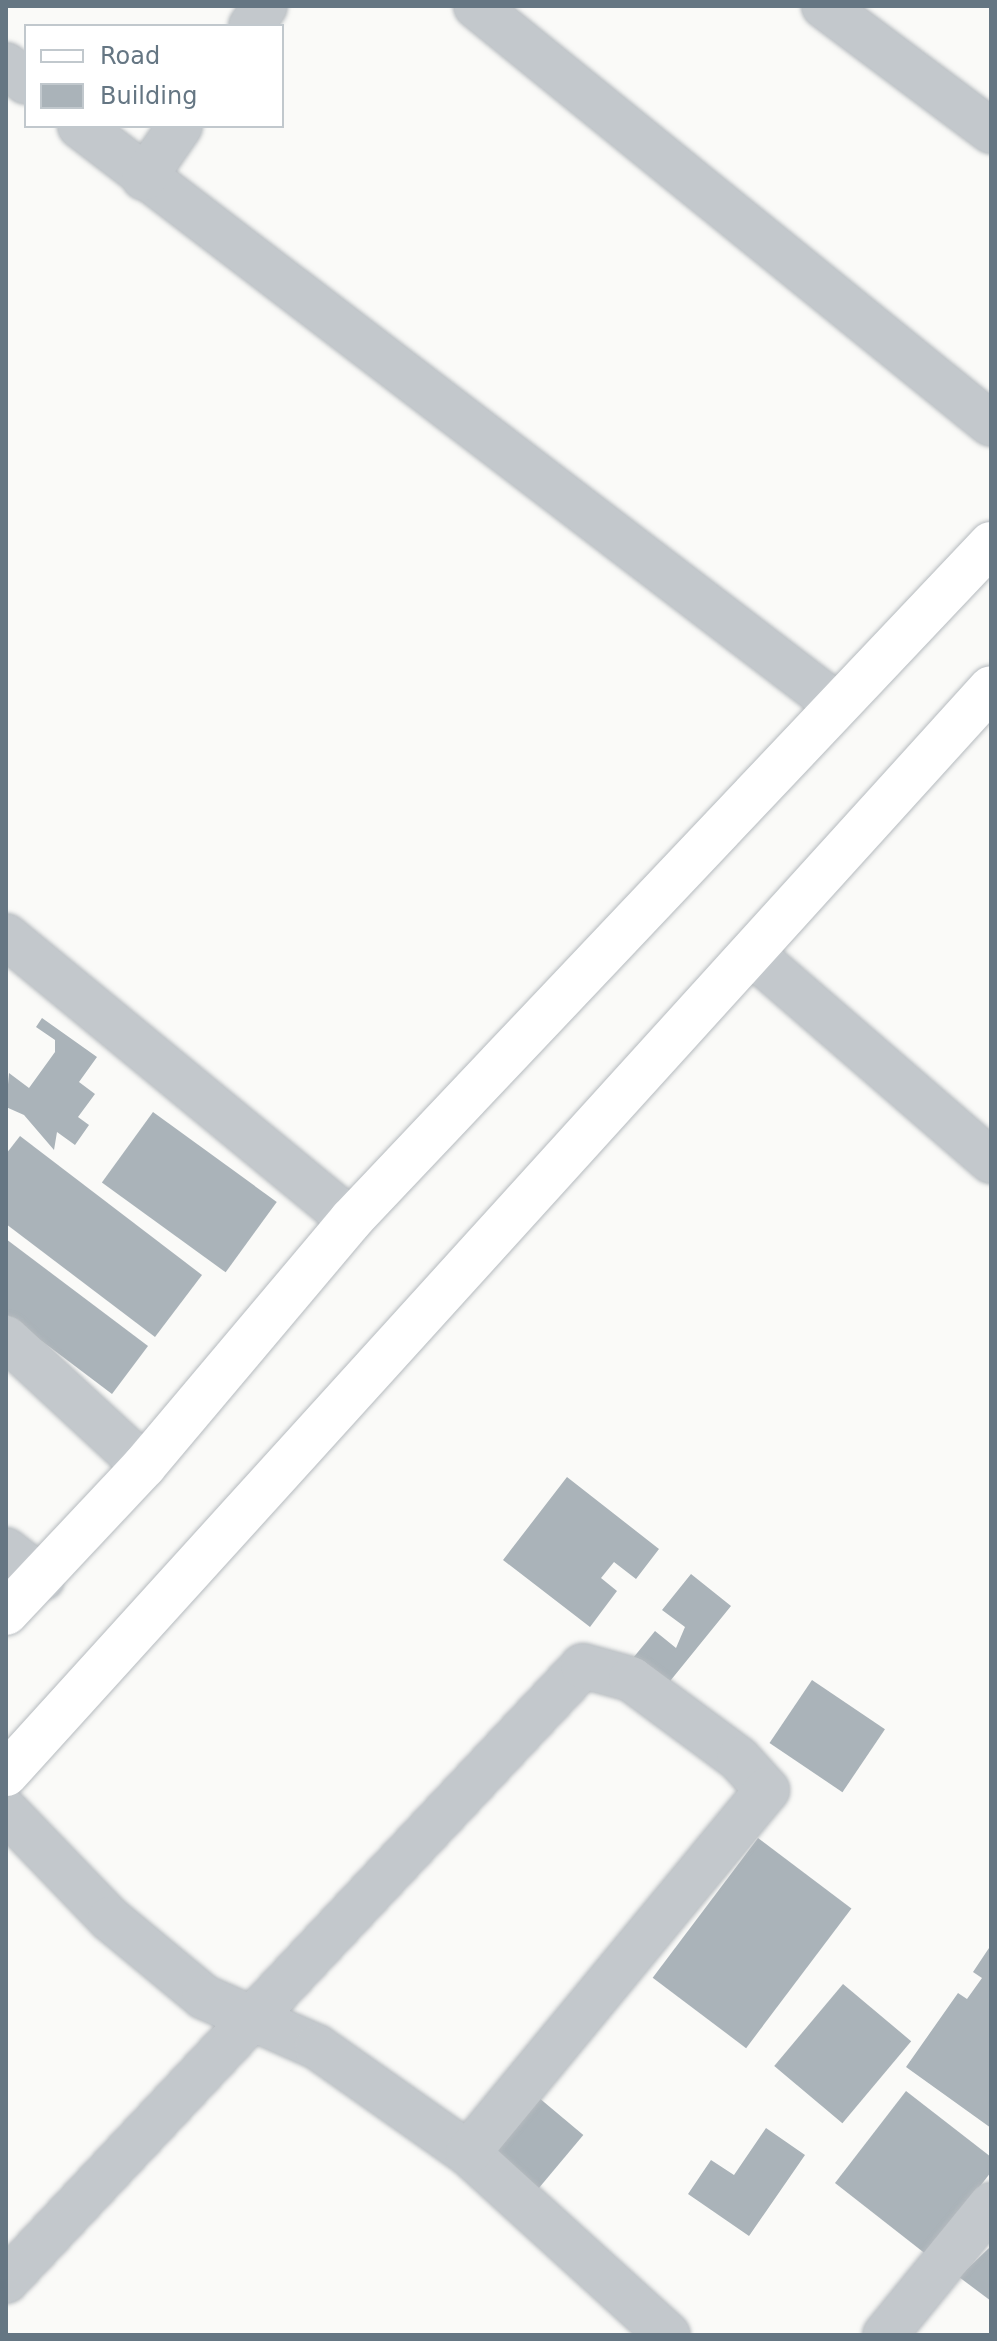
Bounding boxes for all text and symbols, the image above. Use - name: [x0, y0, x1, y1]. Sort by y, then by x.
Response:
- legend: [24, 24, 284, 128]
- text: Road: [100, 42, 160, 70]
- text: Building: [100, 82, 197, 110]

